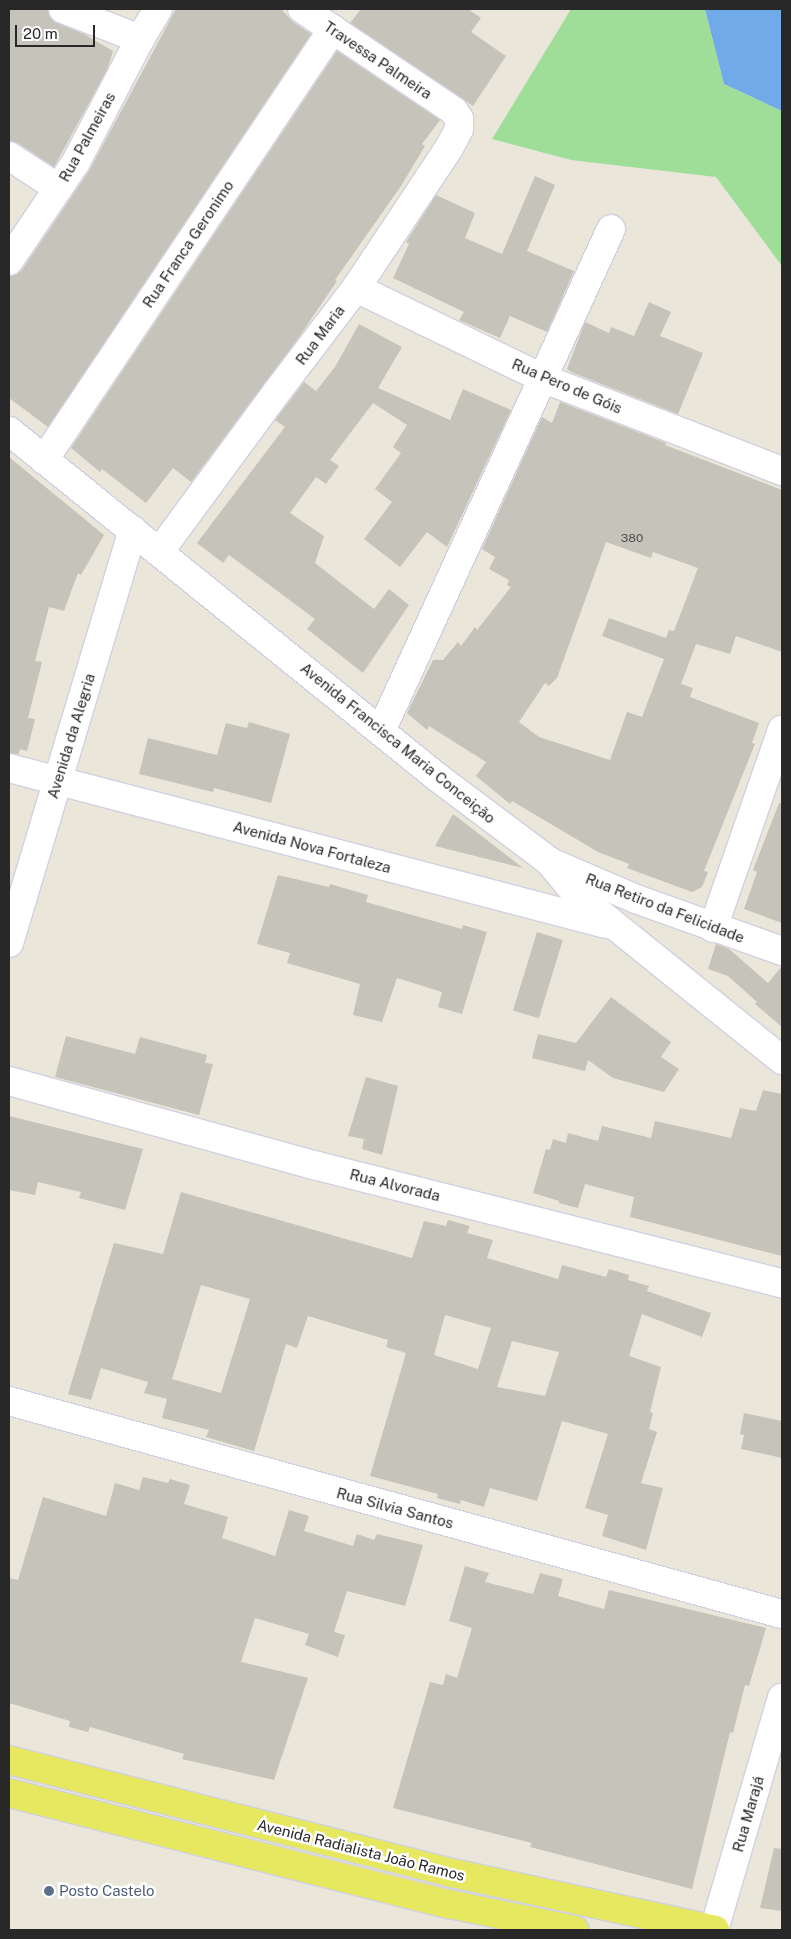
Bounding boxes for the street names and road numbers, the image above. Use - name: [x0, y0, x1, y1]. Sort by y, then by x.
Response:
- street label: Travessa Palmeira: [321, 17, 435, 103]
- street label: Rua Palmeiras: [55, 89, 119, 185]
- street label: Rua Franca Geronimo: [139, 177, 237, 311]
- street label: Rua Maria: [292, 302, 348, 368]
- street label: Rua Pero de Góis: [509, 355, 625, 417]
- street label: Avenida Francisca Maria Conceição: [297, 659, 499, 827]
- street label: Avenida da Alegria: [43, 671, 99, 801]
- street label: Avenida Nova Fortaleza: [231, 817, 393, 877]
- street label: Rua Retiro da Felicidade: [583, 869, 747, 947]
- street label: Rua Alvorada: [348, 1165, 442, 1205]
- street label: Rua Silvia Santos: [335, 1484, 455, 1532]
- street label: Rua Marajá: [729, 1774, 767, 1854]
- street label: Avenida Radialista João Ramos: [255, 1815, 467, 1885]

